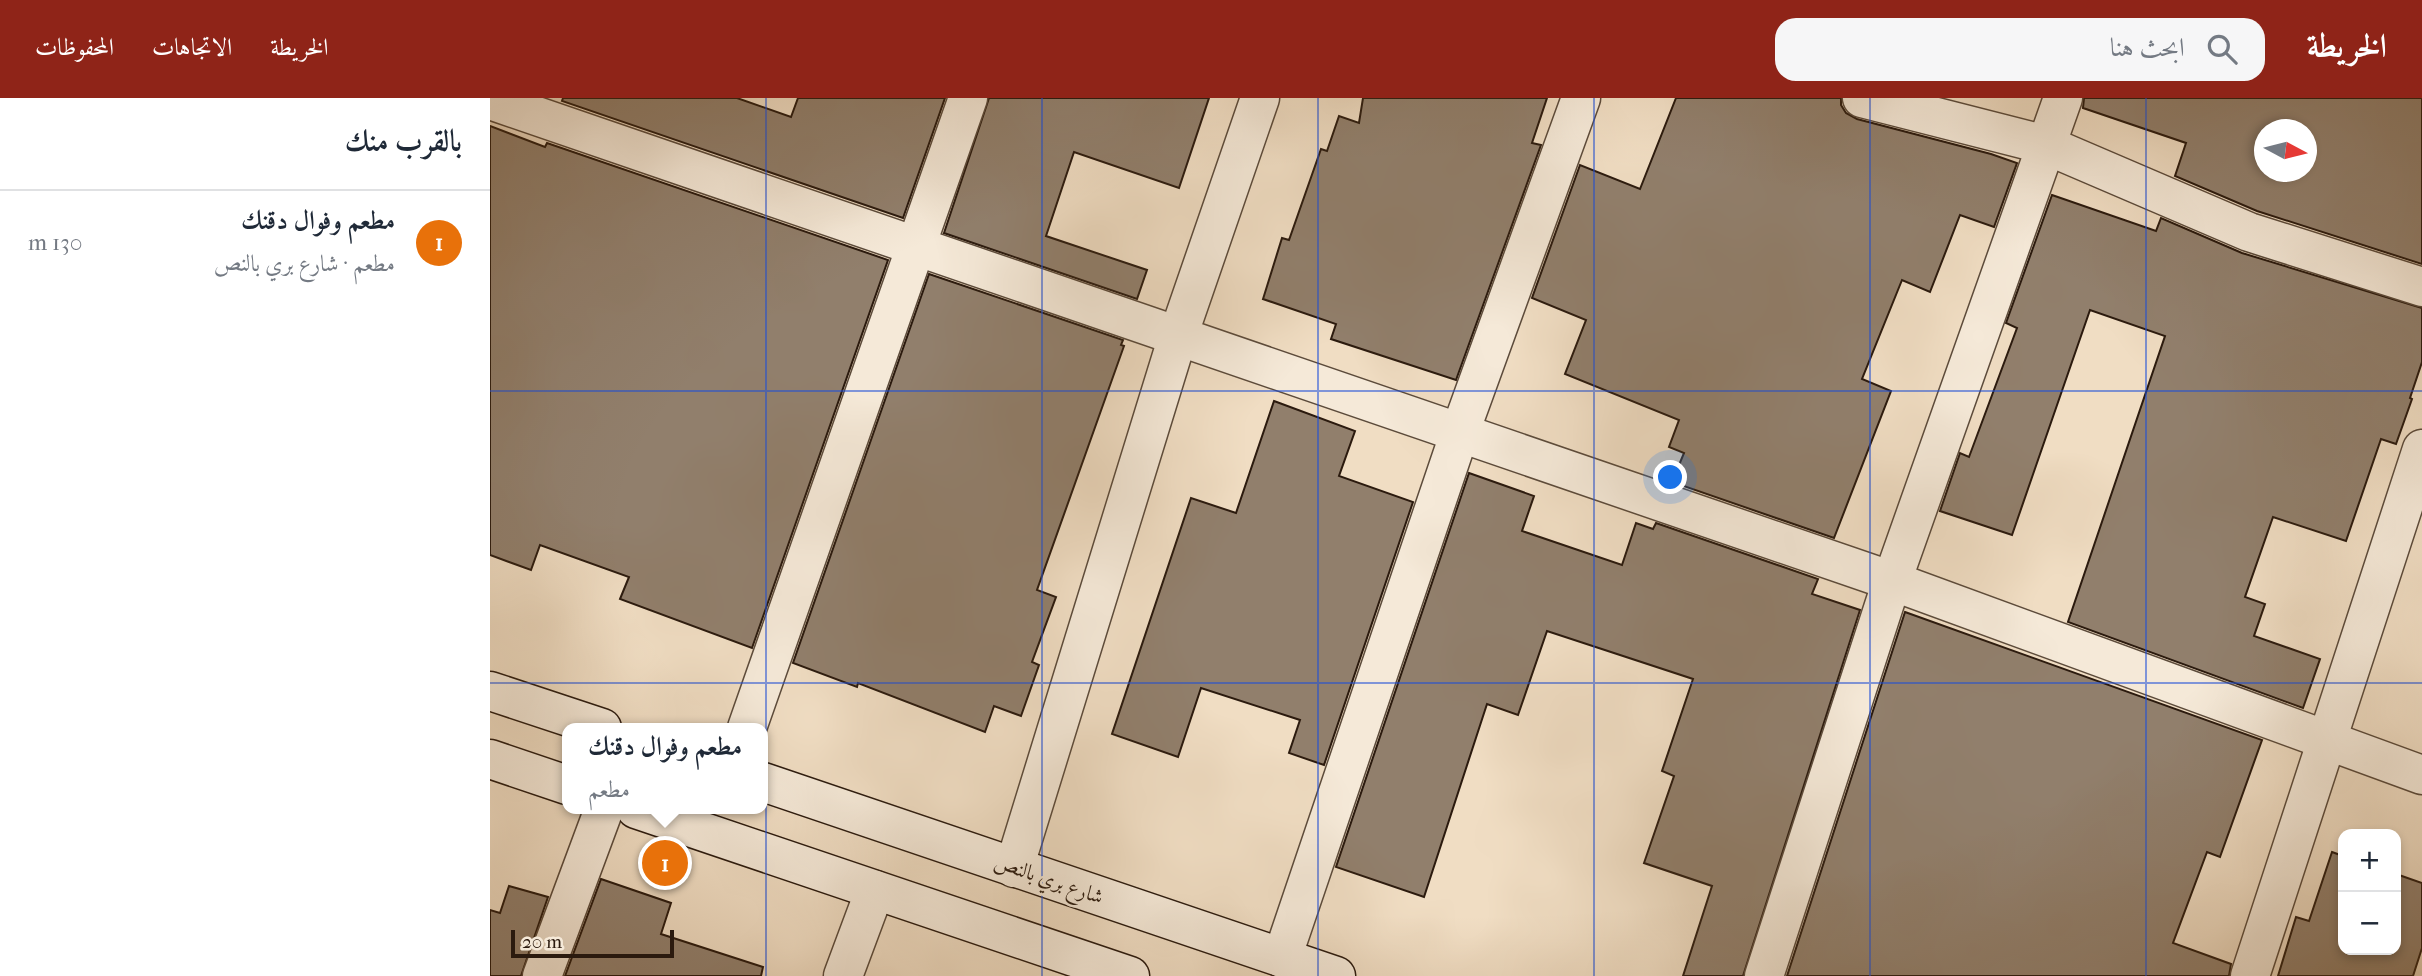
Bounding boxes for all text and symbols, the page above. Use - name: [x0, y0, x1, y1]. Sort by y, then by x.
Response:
- search box: [1775, 18, 2265, 81]
- text: الخريطة: [2307, 27, 2387, 66]
- icon: search: [2203, 30, 2241, 68]
- text: ابحث هنا: [2110, 32, 2185, 63]
- text: المحفوظات: [35, 33, 114, 61]
- text: الاتجاهات: [152, 33, 232, 61]
- text: الخريطة: [270, 33, 329, 61]
- north arrow: [2254, 119, 2317, 182]
- text: بالقرب منك: [345, 124, 462, 159]
- text: مطعم وفوال دقنك: [241, 205, 395, 236]
- text: 130 m: [28, 229, 82, 256]
- text: 1: [435, 229, 443, 256]
- text: مطعم · شارع بري بالنص: [214, 250, 395, 277]
- your location: [1653, 460, 1687, 494]
- popup: [562, 723, 768, 814]
- text: مطعم وفوال دقنك: [588, 731, 742, 762]
- text: مطعم: [588, 776, 630, 803]
- map controls: [2338, 829, 2401, 955]
- button: +: [2338, 829, 2401, 892]
- pin: 1: [642, 837, 688, 889]
- street label: شارع بري بالنص: [989, 849, 1107, 915]
- button: −: [2338, 892, 2401, 955]
- scale bar: [511, 927, 674, 959]
- text: 20 m: [522, 931, 562, 953]

